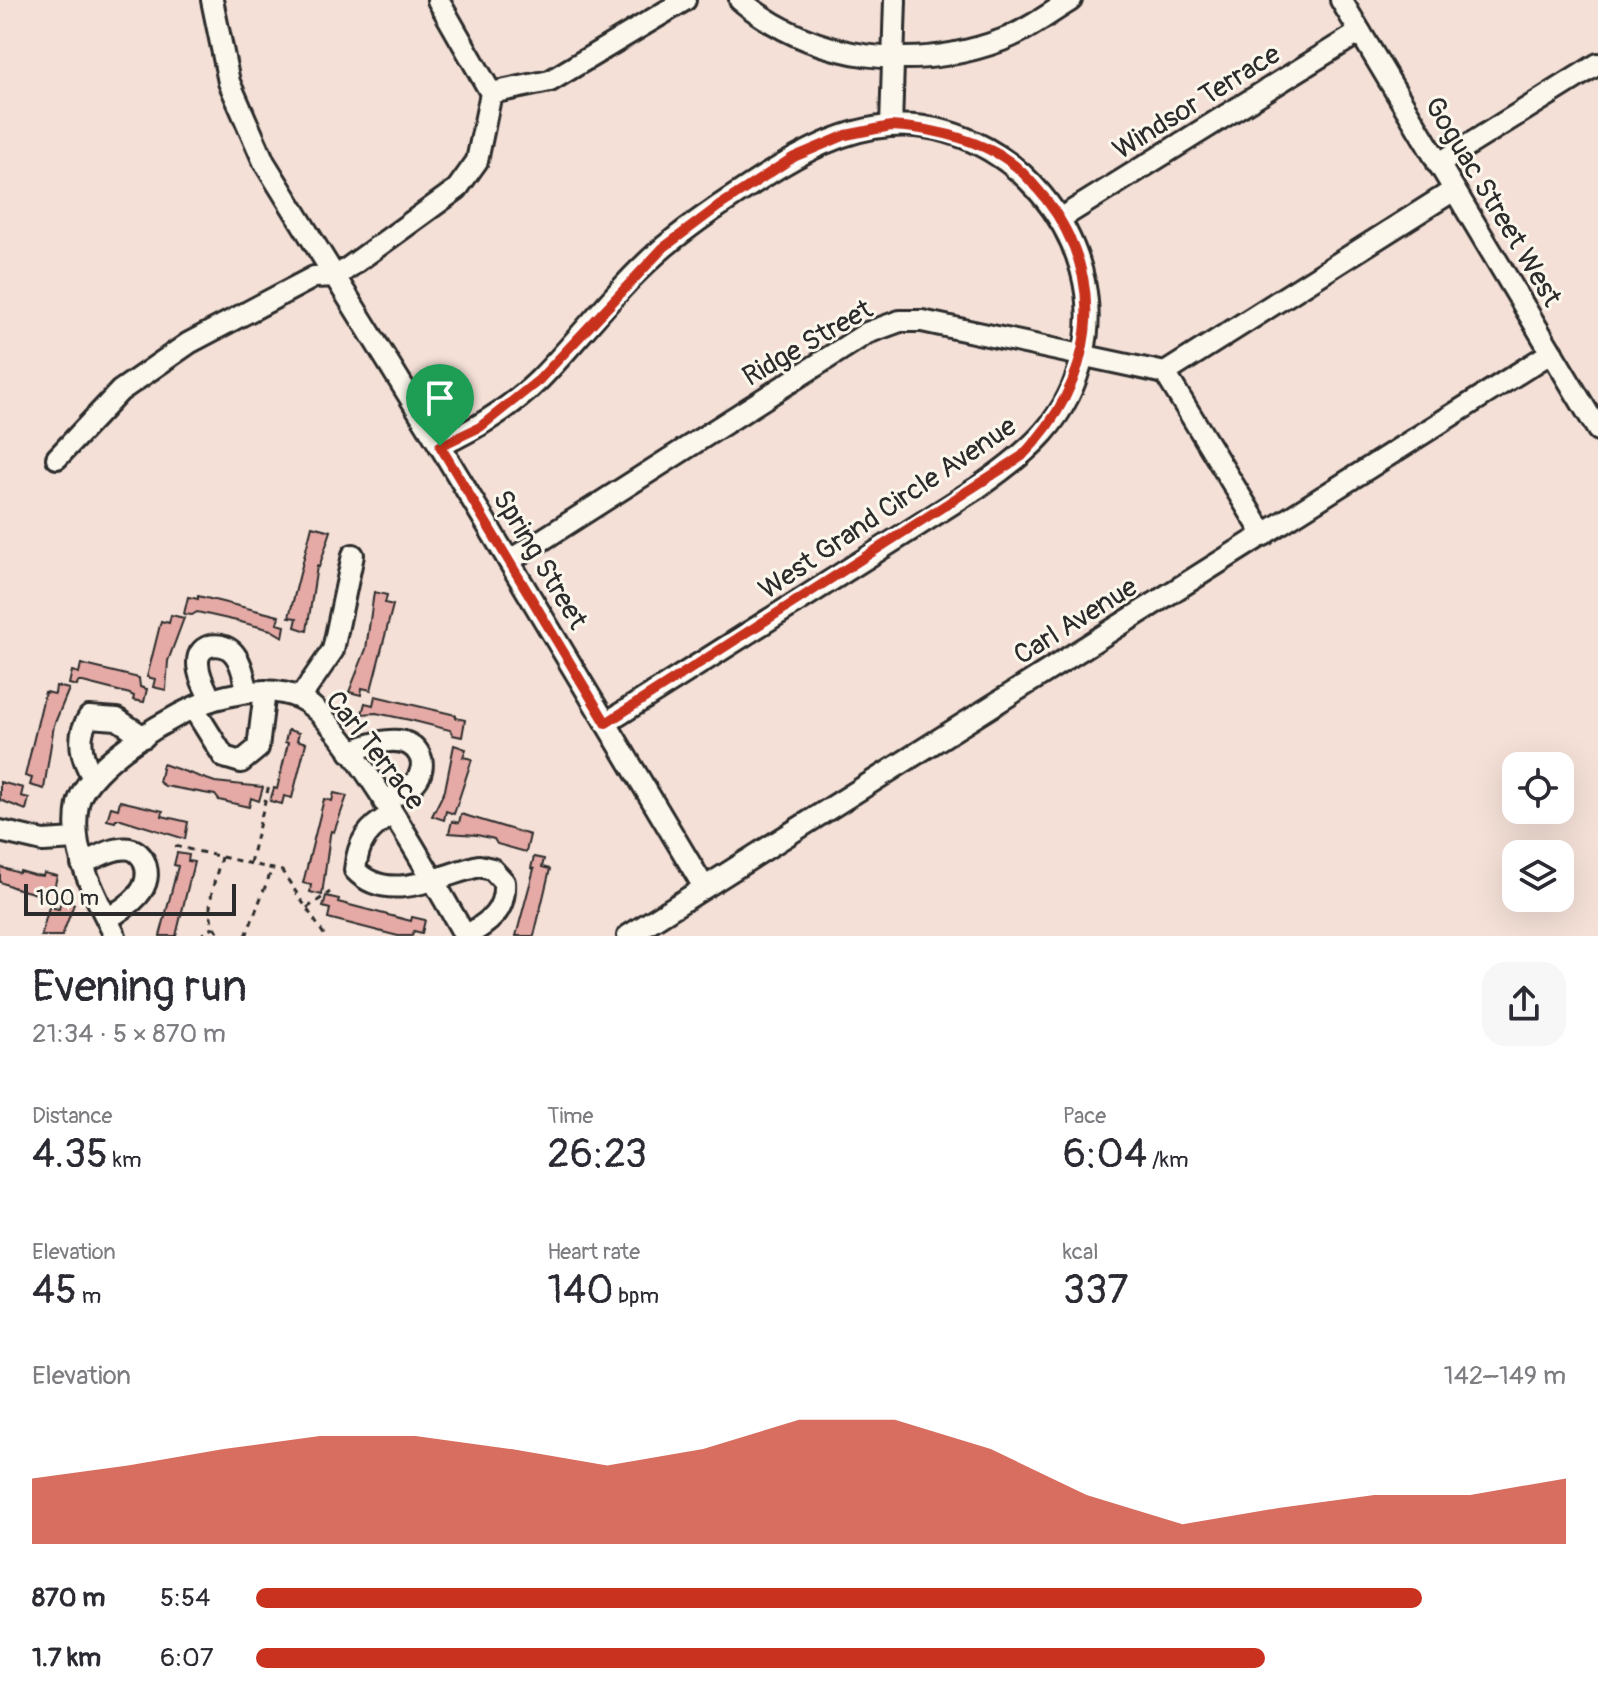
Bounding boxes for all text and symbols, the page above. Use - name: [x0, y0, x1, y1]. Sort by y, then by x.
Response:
- street label: Windsor Terrace: [1107, 37, 1287, 168]
- street label: Goguac Street West: [1416, 90, 1570, 314]
- street label: Ridge Street: [736, 292, 880, 395]
- pin: [406, 364, 474, 446]
- icon: arrive: [418, 376, 462, 420]
- street label: West Grand Circle Avenue: [752, 409, 1023, 607]
- street label: Spring Street: [484, 484, 595, 636]
- street label: Carl Avenue: [1008, 569, 1144, 673]
- street label: Carl Terrace: [317, 684, 432, 818]
- map controls: [1502, 752, 1574, 912]
- button: locate: [1502, 752, 1574, 824]
- button: layers: [1502, 840, 1574, 912]
- scale bar: [24, 880, 236, 916]
- text: 100 m: [36, 884, 99, 912]
- text: Evening run: [32, 960, 247, 1015]
- button: share: [1482, 962, 1566, 1046]
- text: 21:34 · 5 × 870 m: [32, 1018, 226, 1050]
- text: Distance: [32, 1102, 112, 1130]
- text: Time: [547, 1102, 593, 1130]
- text: Pace: [1063, 1102, 1106, 1130]
- text: 4.35: [32, 1130, 108, 1179]
- text: 26:23: [547, 1130, 647, 1179]
- text: 6:04: [1063, 1130, 1147, 1179]
- text: km: [108, 1146, 141, 1174]
- text: /km: [1147, 1146, 1189, 1174]
- text: Elevation: [32, 1238, 116, 1266]
- text: Heart rate: [547, 1238, 640, 1266]
- text: kcal: [1063, 1238, 1098, 1266]
- text: 45: [32, 1266, 77, 1315]
- text: 140: [547, 1266, 614, 1315]
- text: 337: [1063, 1266, 1128, 1315]
- text: m: [77, 1282, 101, 1310]
- text: bpm: [614, 1282, 659, 1310]
- text: Elevation: [32, 1360, 131, 1392]
- text: 142–149 m: [1444, 1360, 1566, 1392]
- text: 870 m: [32, 1582, 105, 1614]
- text: 5:54: [160, 1582, 210, 1614]
- text: 1.7 km: [32, 1642, 101, 1674]
- text: 6:07: [160, 1642, 214, 1674]

